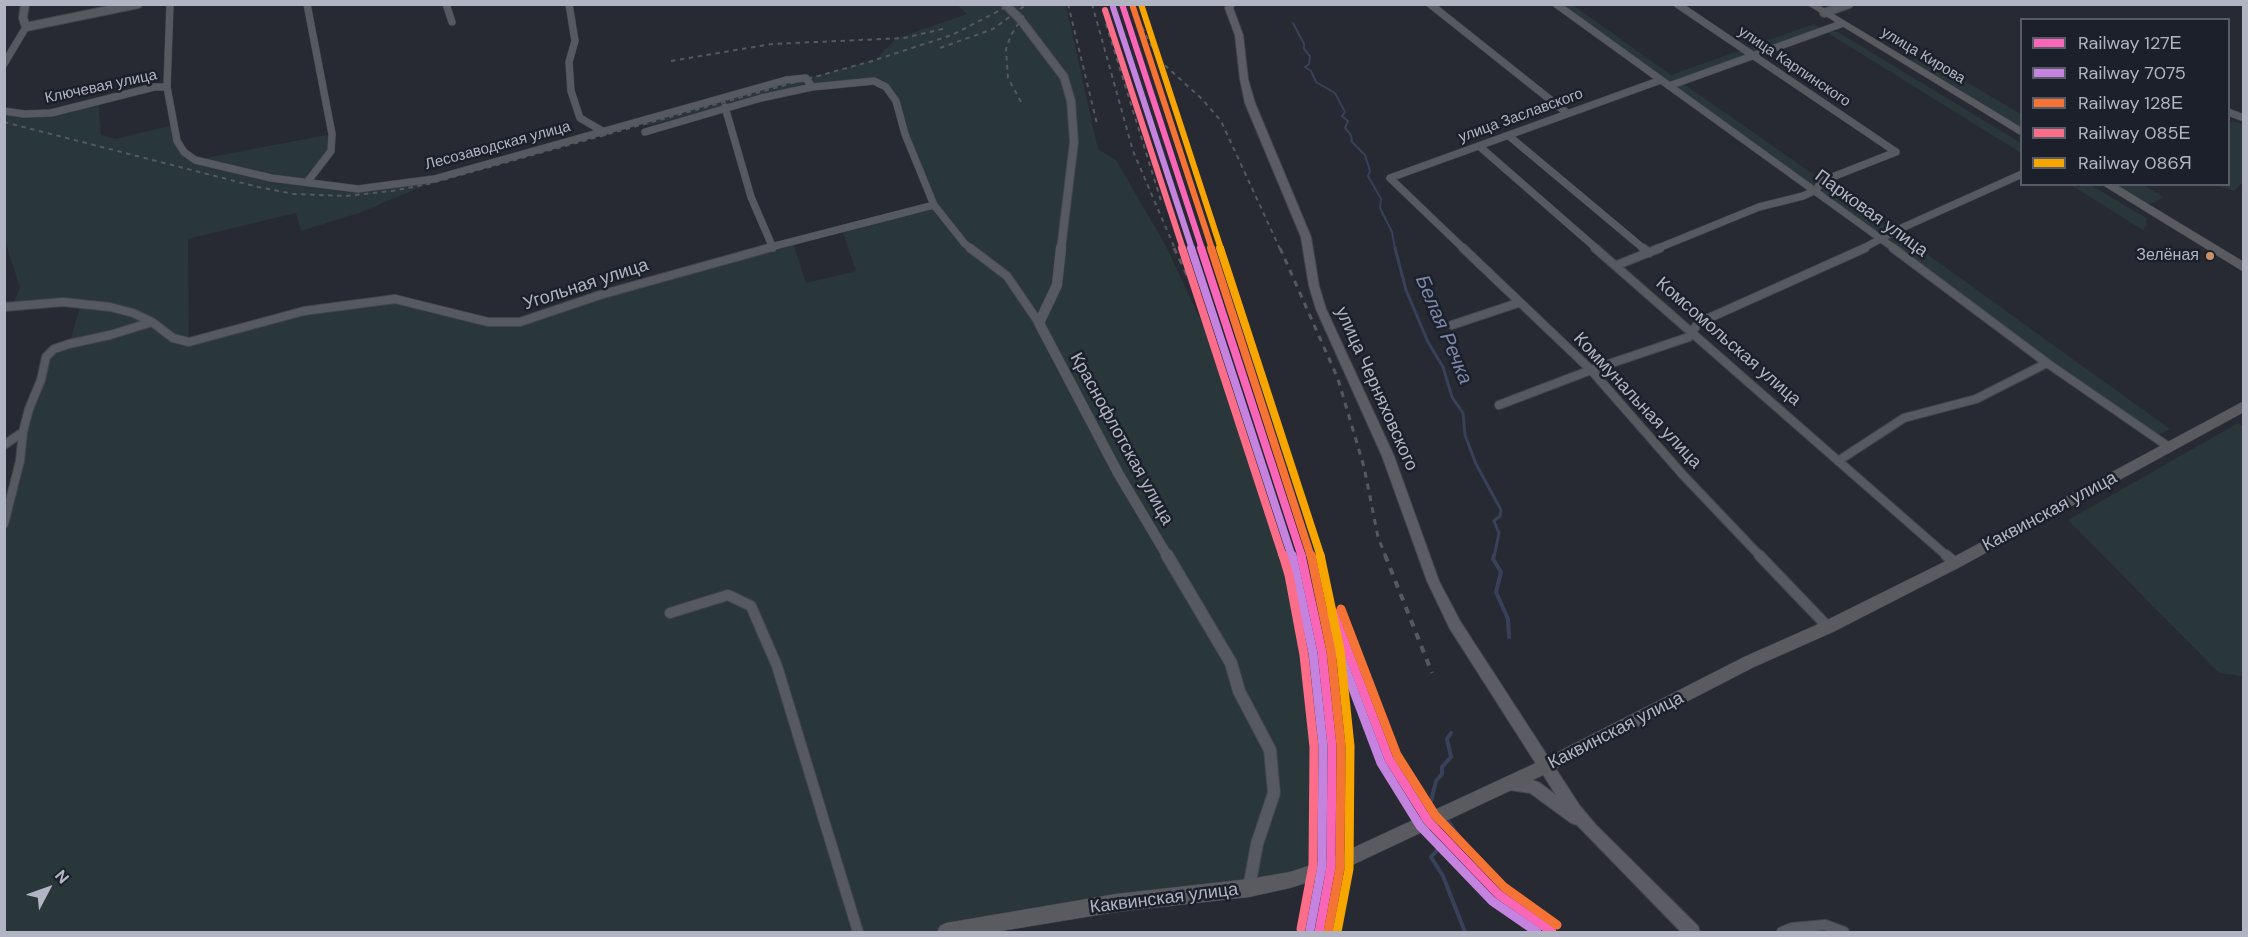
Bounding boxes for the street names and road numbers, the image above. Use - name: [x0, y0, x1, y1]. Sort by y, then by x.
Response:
- street label: улица Карпинского: [1734, 23, 1854, 111]
- street label: улица Кирова: [1878, 24, 1968, 88]
- street label: Ключевая улица: [43, 66, 159, 108]
- street label: улица Заславского: [1456, 85, 1586, 147]
- street label: Лесозаводская улица: [423, 118, 573, 174]
- street label: Парковая улица: [1810, 166, 1932, 262]
- street label: Угольная улица: [521, 255, 651, 315]
- street label: Комсомольская улица: [1651, 273, 1805, 411]
- street label: улица Черняховского: [1330, 304, 1422, 474]
- street label: Коммунальная улица: [1568, 328, 1706, 474]
- street label: Краснофлотская улица: [1065, 349, 1177, 529]
- street label: Каквинская улица: [1979, 467, 2121, 557]
- street label: Каквинская улица: [1545, 688, 1687, 774]
- street label: Каквинская улица: [1089, 879, 1239, 919]

